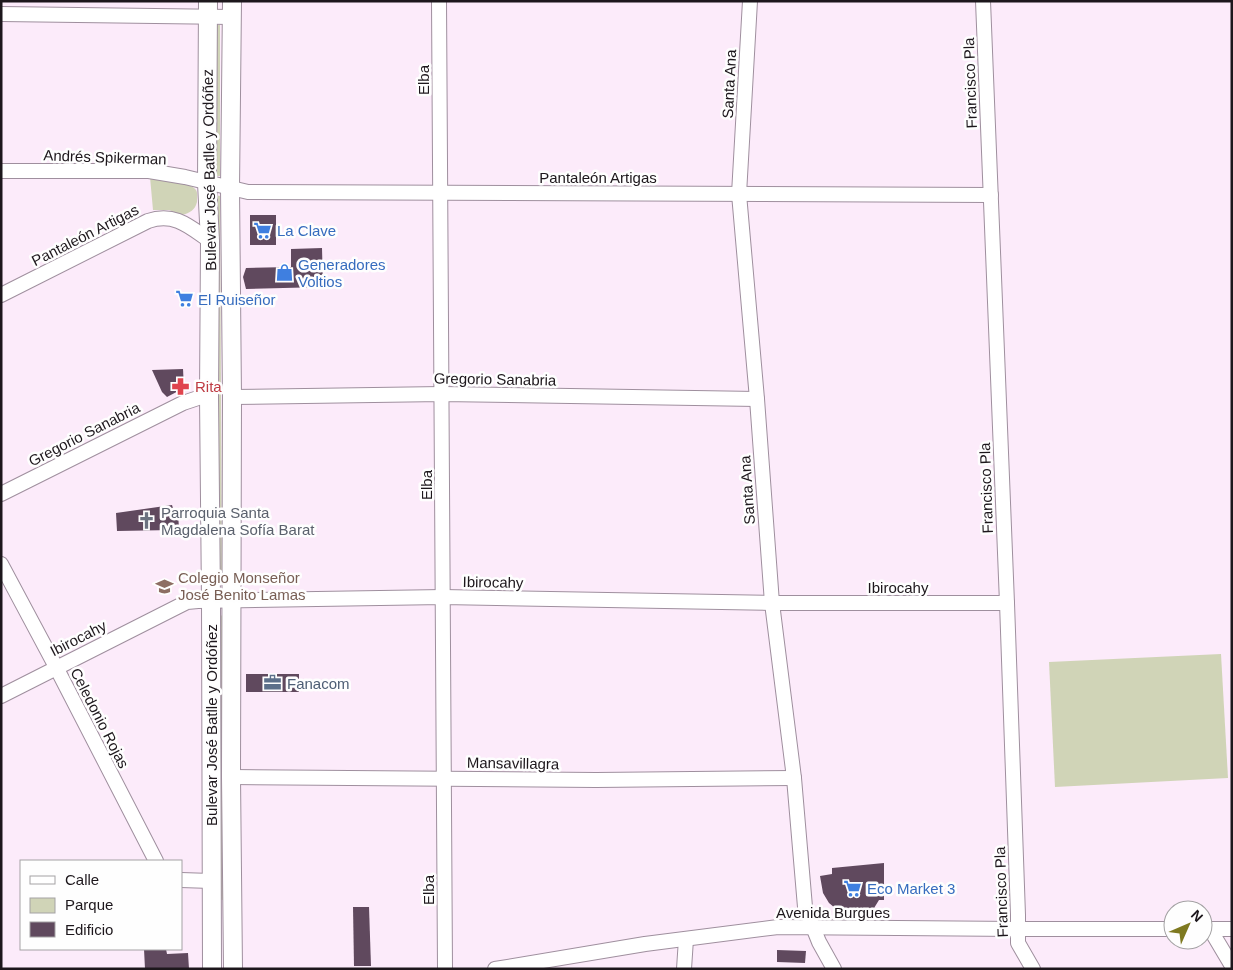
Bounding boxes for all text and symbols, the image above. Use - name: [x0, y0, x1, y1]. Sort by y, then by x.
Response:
- street label: Francisco Pla: [960, 37, 980, 129]
- street label: Santa Ana: [719, 48, 739, 119]
- street label: Elba: [415, 64, 432, 95]
- street label: Bulevar José Batlle y Ordóñez: [199, 69, 219, 271]
- street label: Andrés Spikerman: [43, 146, 167, 168]
- street label: Pantaleón Artigas: [539, 169, 657, 186]
- street label: Pantaleón Artigas: [29, 201, 141, 269]
- supermarket icon: La Clave: [253, 220, 273, 240]
- place label: La Clave: [277, 222, 336, 239]
- place label: Generadores Voltios: [298, 256, 386, 290]
- shop icon: Generadores Voltios: [274, 263, 294, 283]
- supermarket icon: El Ruiseñor: [174, 289, 194, 309]
- place label: El Ruiseñor: [198, 291, 276, 308]
- street label: Gregorio Sanabria: [434, 369, 557, 389]
- pharmacy icon: Rita: [171, 376, 191, 396]
- place label: Rita: [195, 378, 222, 395]
- street label: Gregorio Sanabria: [26, 398, 143, 469]
- street label: Francisco Pla: [976, 442, 996, 534]
- street label: Santa Ana: [736, 454, 758, 525]
- street label: Elba: [418, 469, 435, 500]
- place label: Parroquia Santa Magdalena Sofía Barat: [161, 504, 315, 538]
- church icon: Parroquia Santa Magdalena Sofía Barat: [137, 511, 157, 531]
- place label: Colegio Monseñor José Benito Lamas: [178, 569, 306, 603]
- street label: Ibirocahy: [462, 573, 524, 591]
- school or university icon: Colegio Monseñor José Benito Lamas: [154, 576, 174, 596]
- street label: Ibirocahy: [868, 579, 929, 596]
- street label: Ibirocahy: [47, 616, 109, 659]
- street label: Bulevar José Batlle y Ordóñez: [203, 624, 220, 826]
- street label: Celedonio Rojas: [67, 665, 133, 771]
- office icon: Fanacom: [263, 673, 283, 693]
- place label: Fanacom: [287, 675, 350, 692]
- street label: Mansavillagra: [467, 754, 560, 772]
- street label: Francisco Pla: [991, 846, 1011, 938]
- legend: [20, 860, 182, 950]
- text: Calle: [65, 871, 99, 888]
- street label: Elba: [420, 874, 437, 905]
- supermarket icon: Eco Market 3: [843, 878, 863, 898]
- place label: Eco Market 3: [867, 880, 955, 897]
- text: Parque: [65, 896, 113, 913]
- north arrow: [1163, 900, 1213, 950]
- street label: Avenida Burgues: [776, 904, 890, 921]
- text: N: [1188, 907, 1206, 925]
- text: Edificio: [65, 921, 113, 938]

